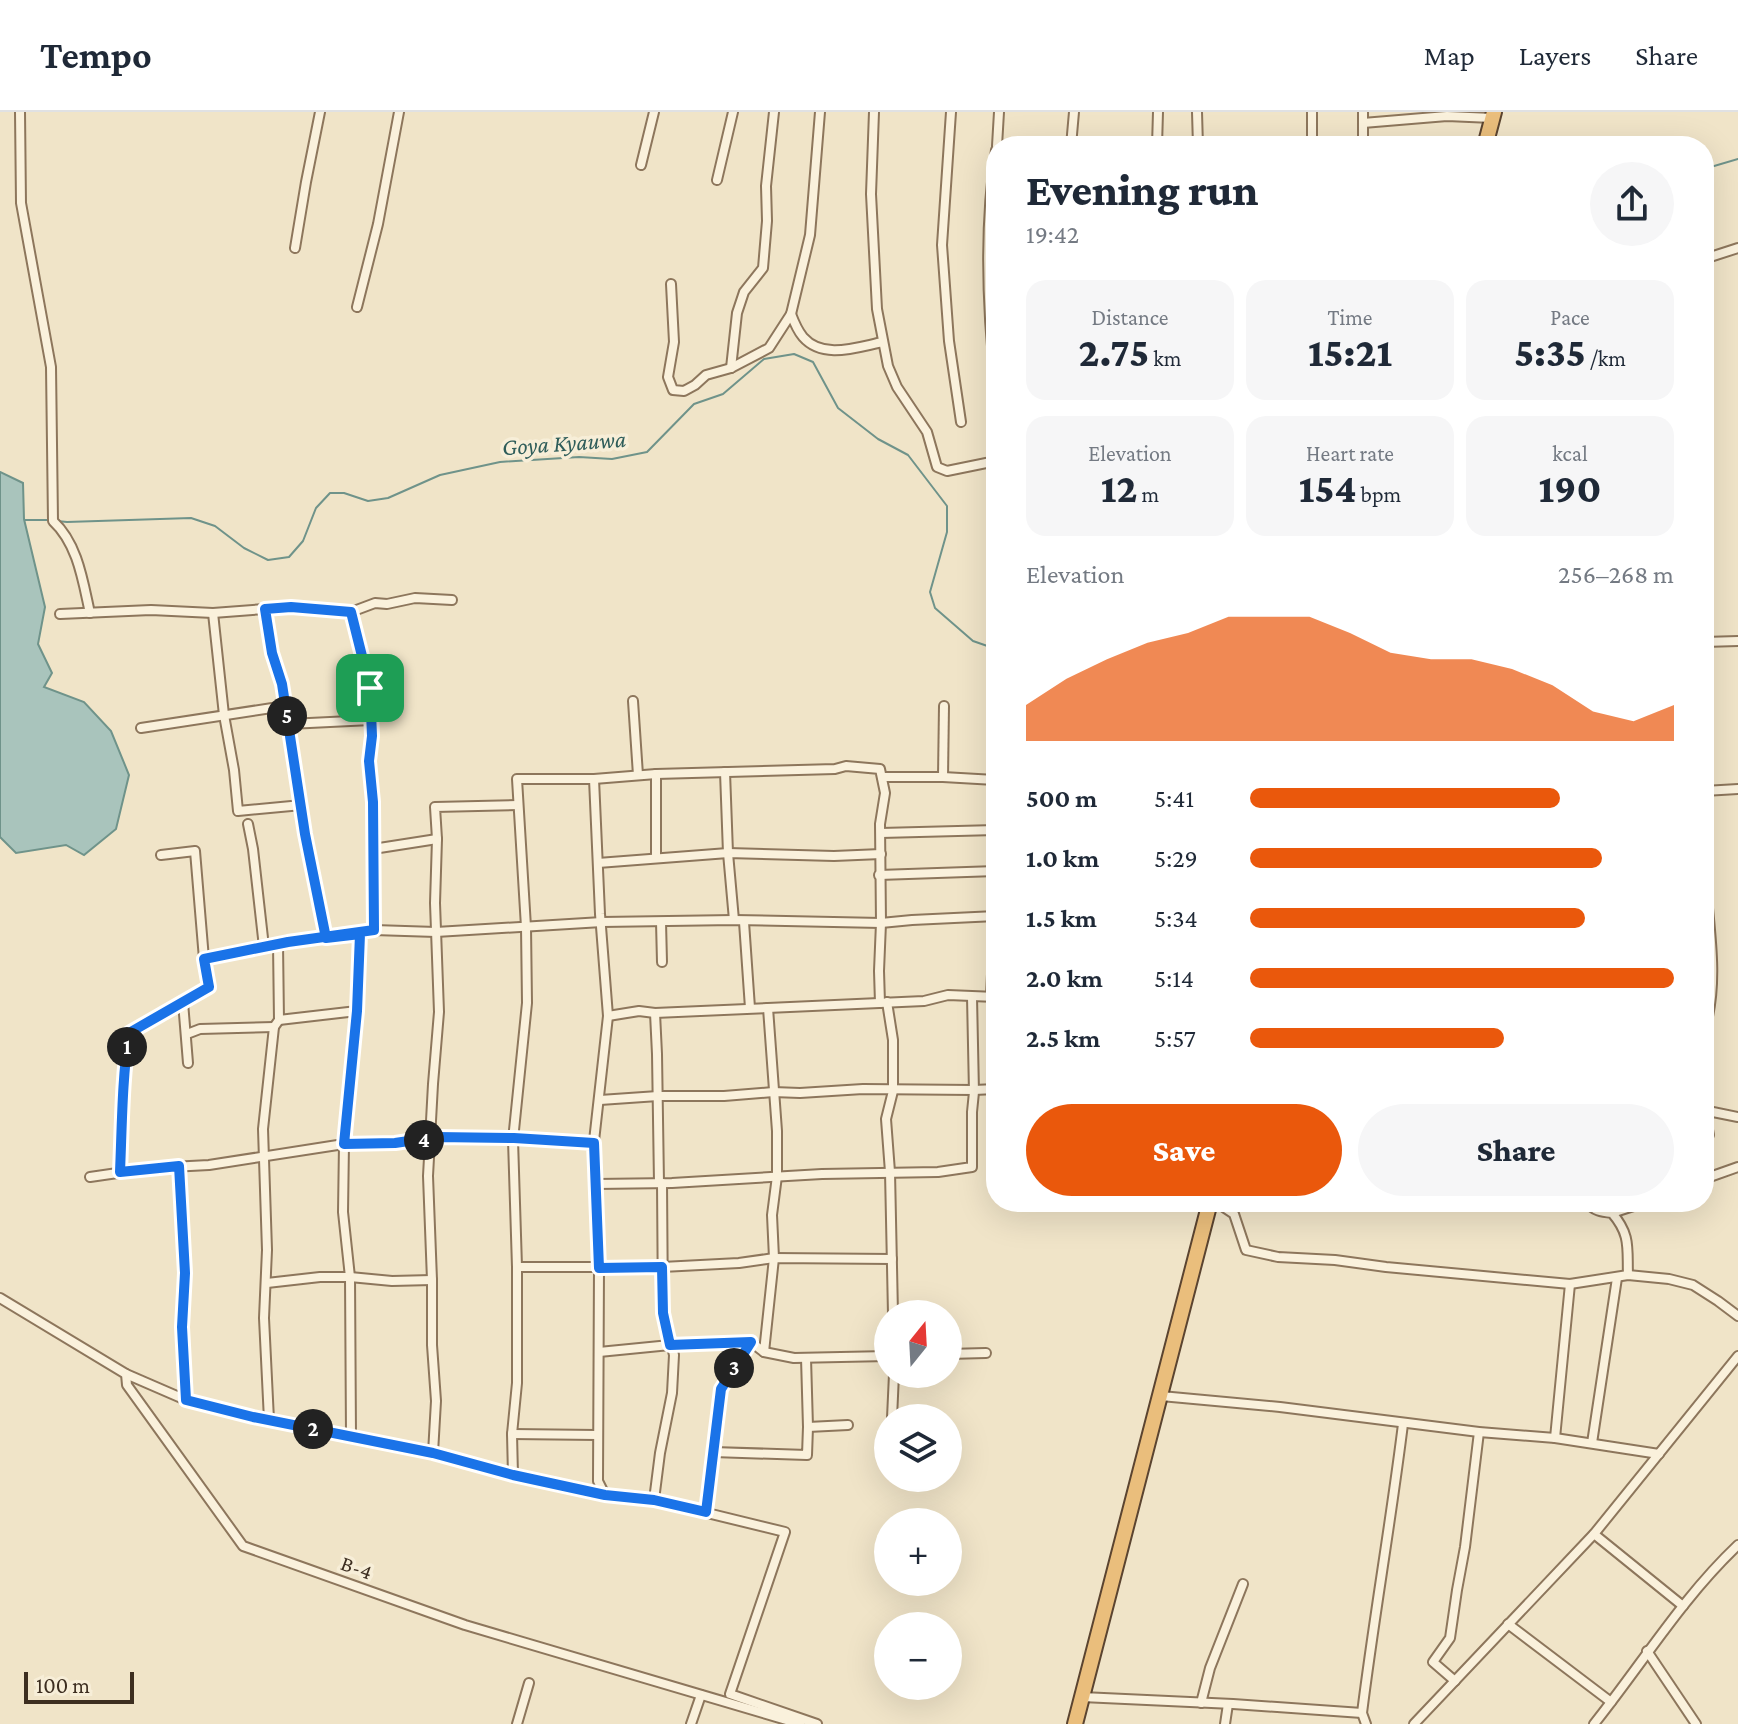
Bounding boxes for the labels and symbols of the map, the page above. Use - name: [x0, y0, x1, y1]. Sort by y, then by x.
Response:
- water label: Goya Kyauwa: [501, 425, 627, 460]
- pin: [336, 654, 404, 722]
- pin: 5: [267, 696, 307, 736]
- pin: 1: [107, 1027, 147, 1067]
- pin: 4: [404, 1120, 444, 1160]
- north arrow: [874, 1300, 962, 1388]
- pin: 3: [714, 1348, 754, 1388]
- pin: 2: [293, 1409, 333, 1449]
- street label: B-4: [338, 1550, 376, 1585]
- scale bar: [24, 1668, 134, 1704]

